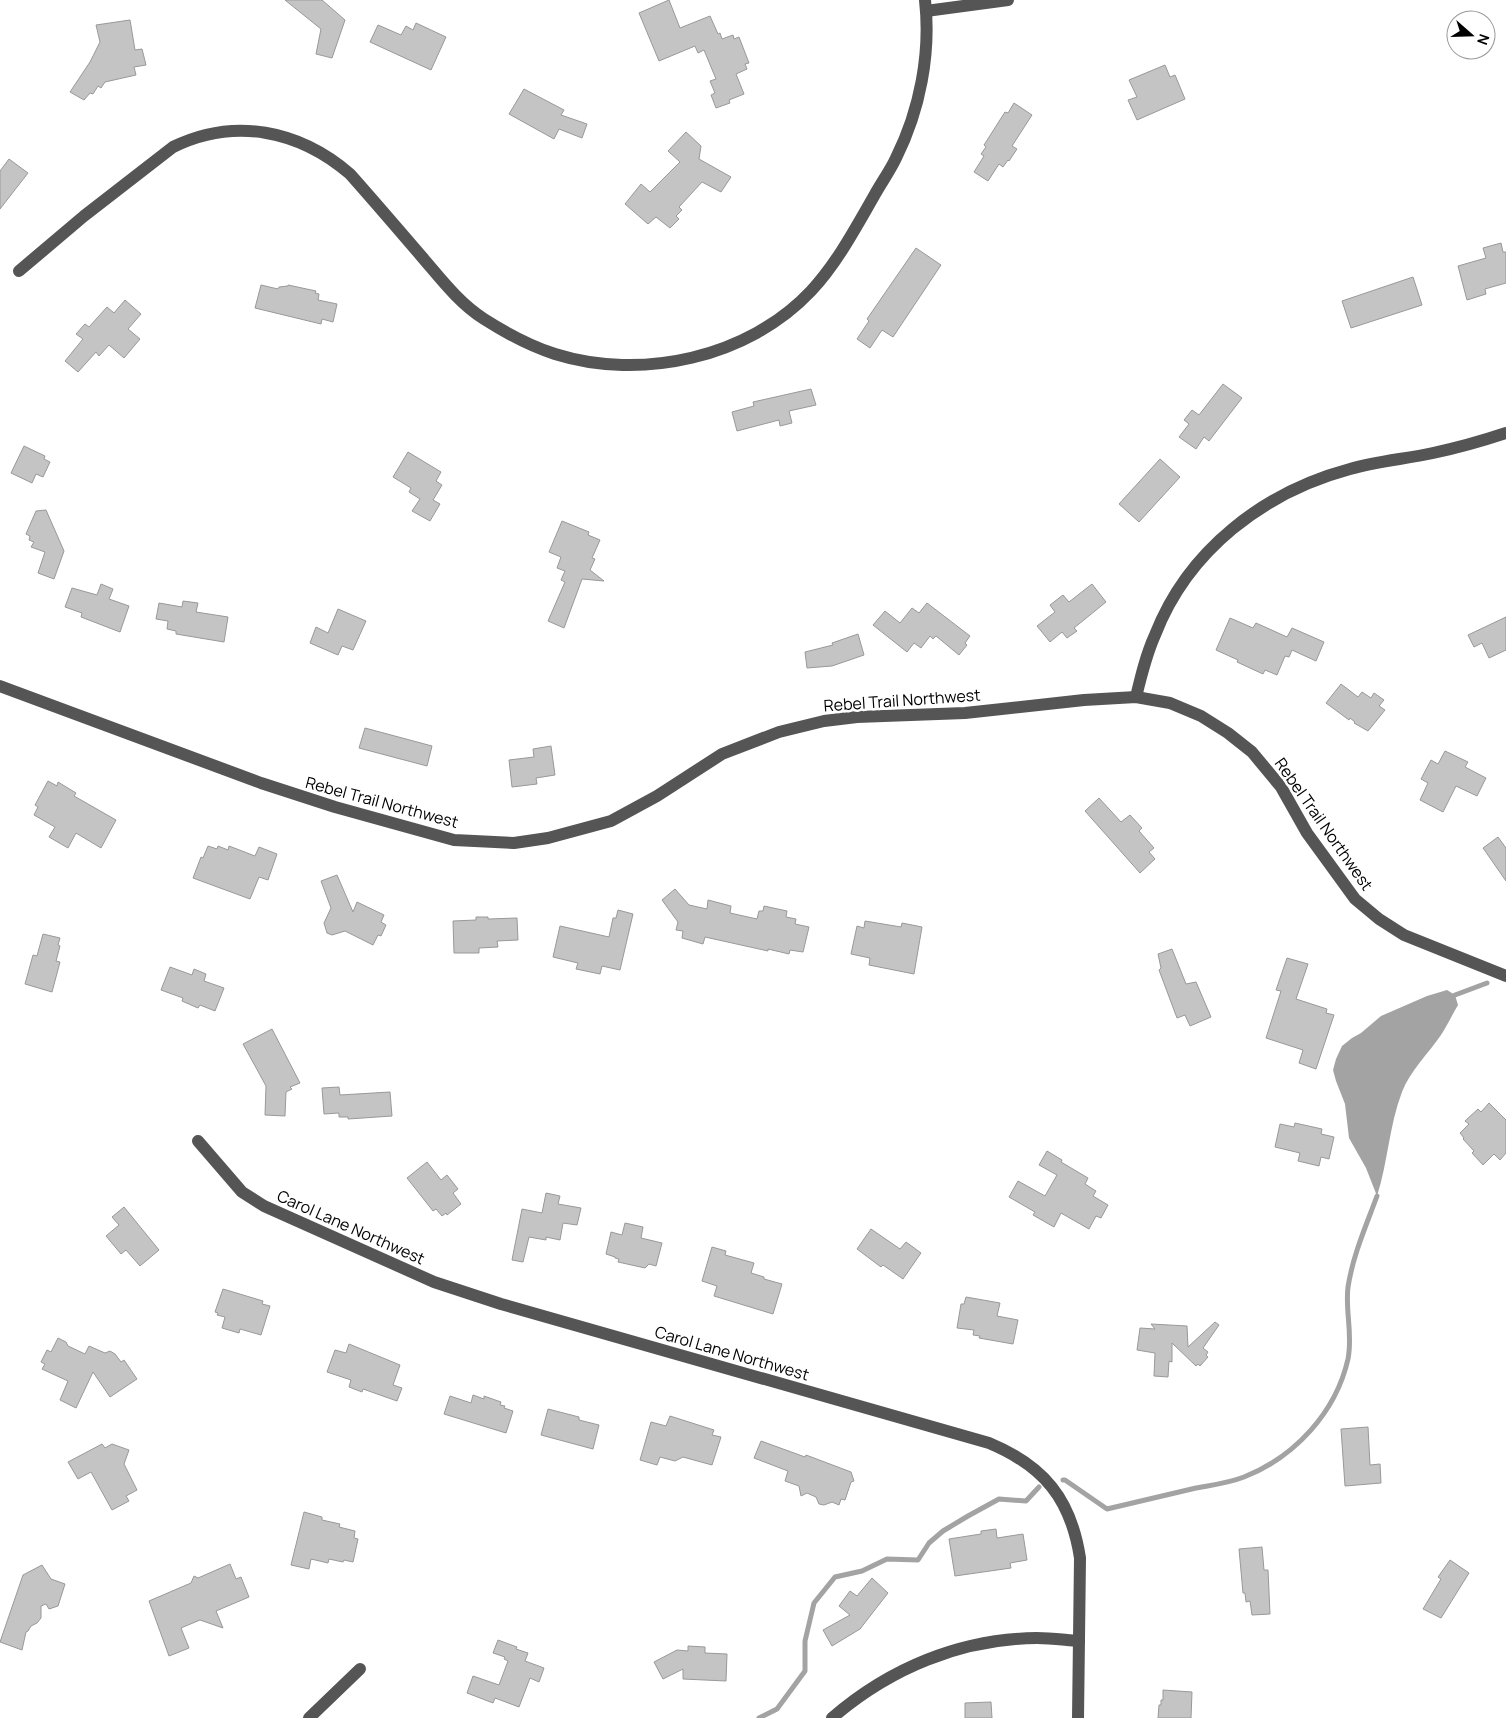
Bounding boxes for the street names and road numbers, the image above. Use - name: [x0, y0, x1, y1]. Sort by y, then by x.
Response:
- street label: Rebel Trail Northwest: [823, 684, 981, 716]
- street label: Rebel Trail Northwest: [1270, 753, 1378, 895]
- street label: Rebel Trail Northwest: [303, 771, 461, 833]
- street label: Carol Lane Northwest: [274, 1184, 428, 1270]
- street label: Carol Lane Northwest: [652, 1320, 812, 1386]

